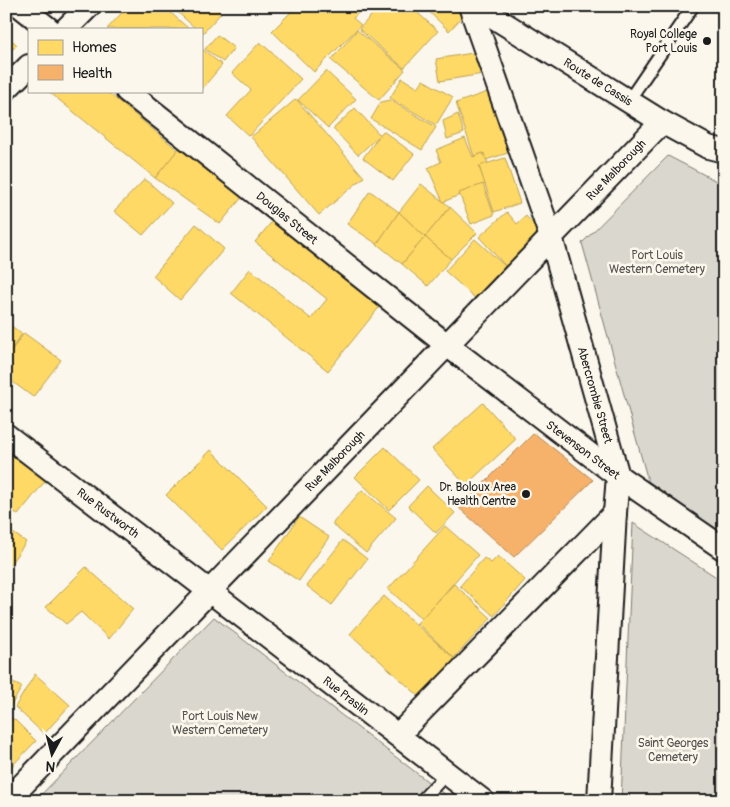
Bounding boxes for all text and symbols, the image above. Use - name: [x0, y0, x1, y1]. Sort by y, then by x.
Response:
- place label: Royal College Port Louis: [630, 27, 698, 56]
- legend: [28, 28, 202, 92]
- marker: Royal College Port Louis: [701, 35, 713, 47]
- text: Homes: [72, 38, 117, 57]
- street label: Route de Cassis: [560, 55, 636, 110]
- text: Health: [72, 64, 112, 83]
- street label: Rue Malborough: [583, 136, 650, 204]
- street label: Douglas Street: [253, 189, 321, 248]
- park label: Port Louis Western Cemetery: [609, 248, 705, 277]
- street label: Abercrombie Street: [574, 345, 616, 445]
- street label: Stevenson Street: [543, 418, 623, 483]
- street label: Rue Malborough: [302, 427, 369, 495]
- place label: Dr. Boloux Area Health Centre: [439, 480, 516, 509]
- street label: Rue Rustworth: [74, 485, 142, 542]
- marker: Dr. Boloux Area Health Centre: [520, 488, 532, 500]
- street label: Rue Praslin: [319, 674, 372, 719]
- park label: Port Louis New Western Cemetery: [172, 709, 268, 738]
- north arrow: [28, 730, 78, 780]
- park label: Saint Georges Cemetery: [638, 736, 709, 765]
- text: N: [45, 757, 56, 775]

